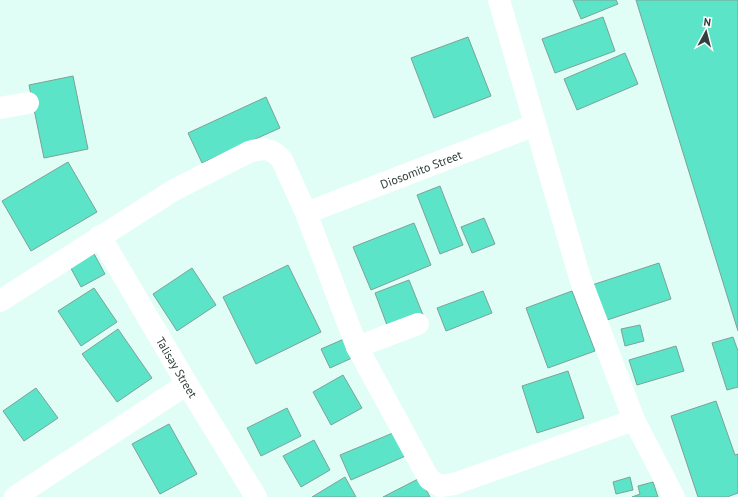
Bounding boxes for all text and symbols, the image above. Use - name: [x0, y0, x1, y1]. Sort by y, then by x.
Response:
- north arrow: [686, 12, 726, 52]
- text: N: [703, 15, 712, 29]
- street label: Diosomito Street: [378, 146, 464, 191]
- street label: Talisay Street: [153, 334, 201, 400]

